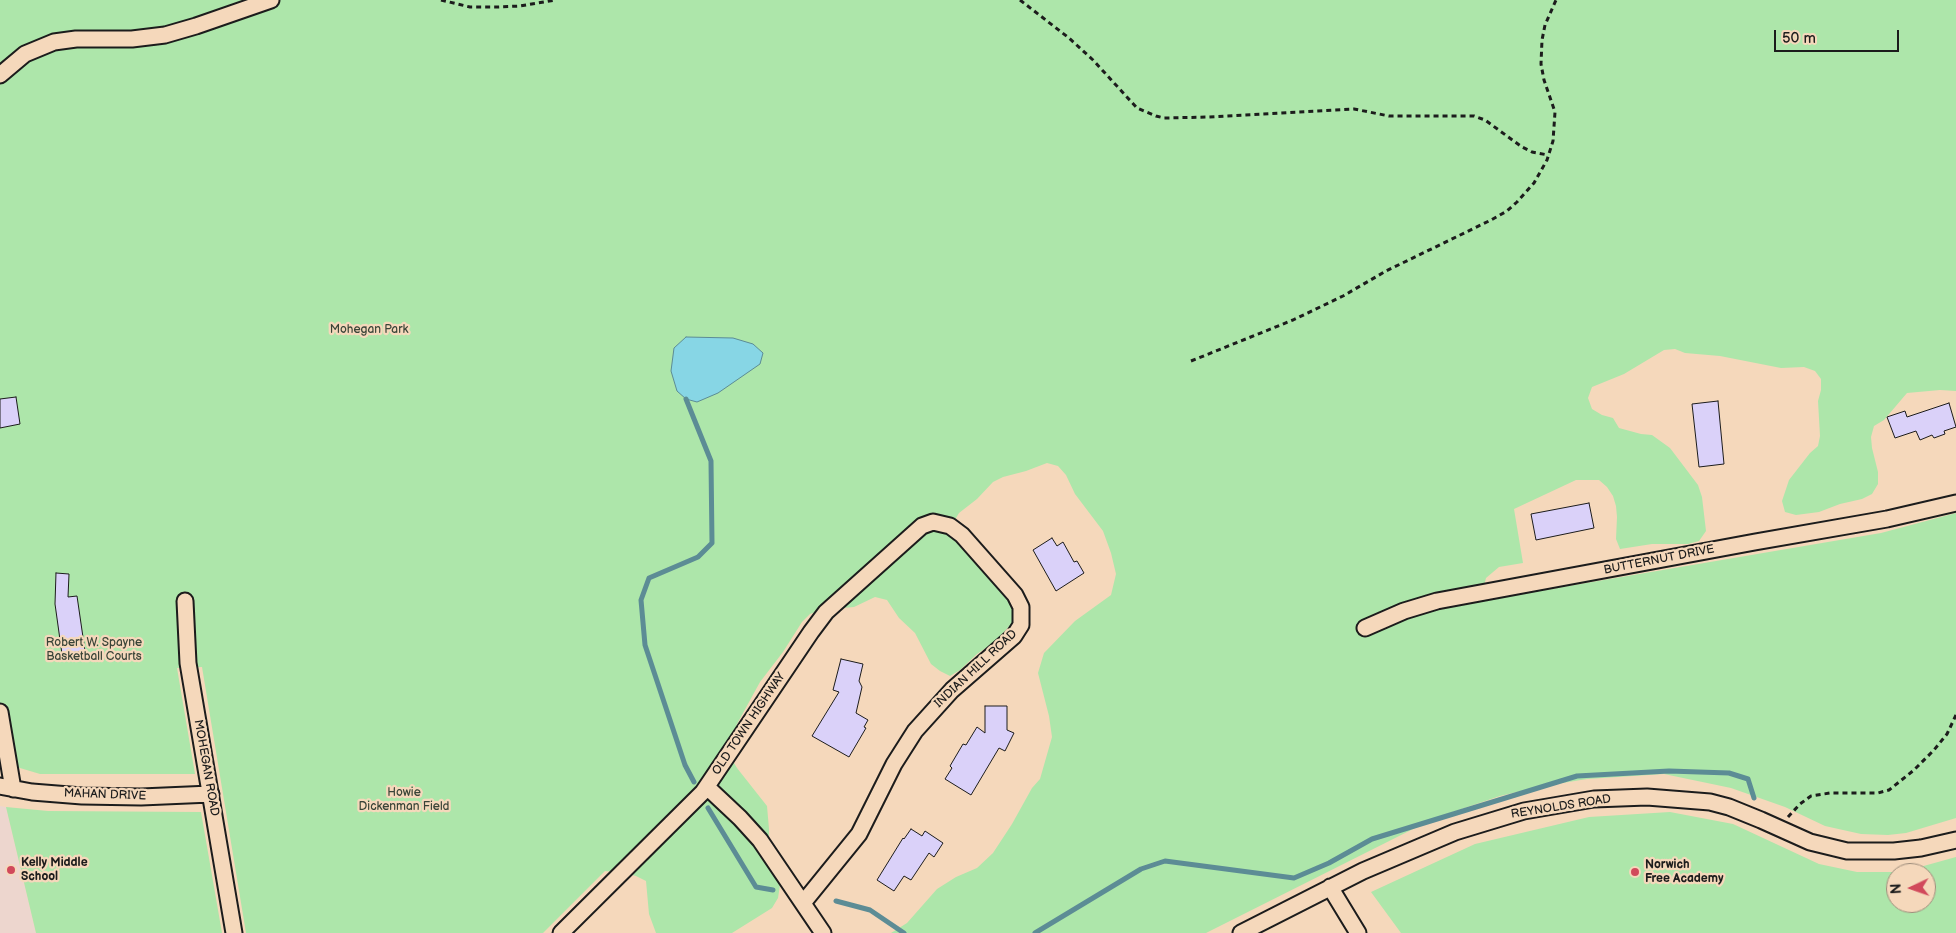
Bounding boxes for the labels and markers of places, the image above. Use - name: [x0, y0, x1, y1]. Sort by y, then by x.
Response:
- place label: Kelly Middle School: [21, 856, 88, 884]
- place label: Norwich Free Academy: [1645, 858, 1723, 886]
- marker: Kelly Middle School: [5, 864, 17, 876]
- marker: Norwich Free Academy: [1629, 866, 1641, 878]

